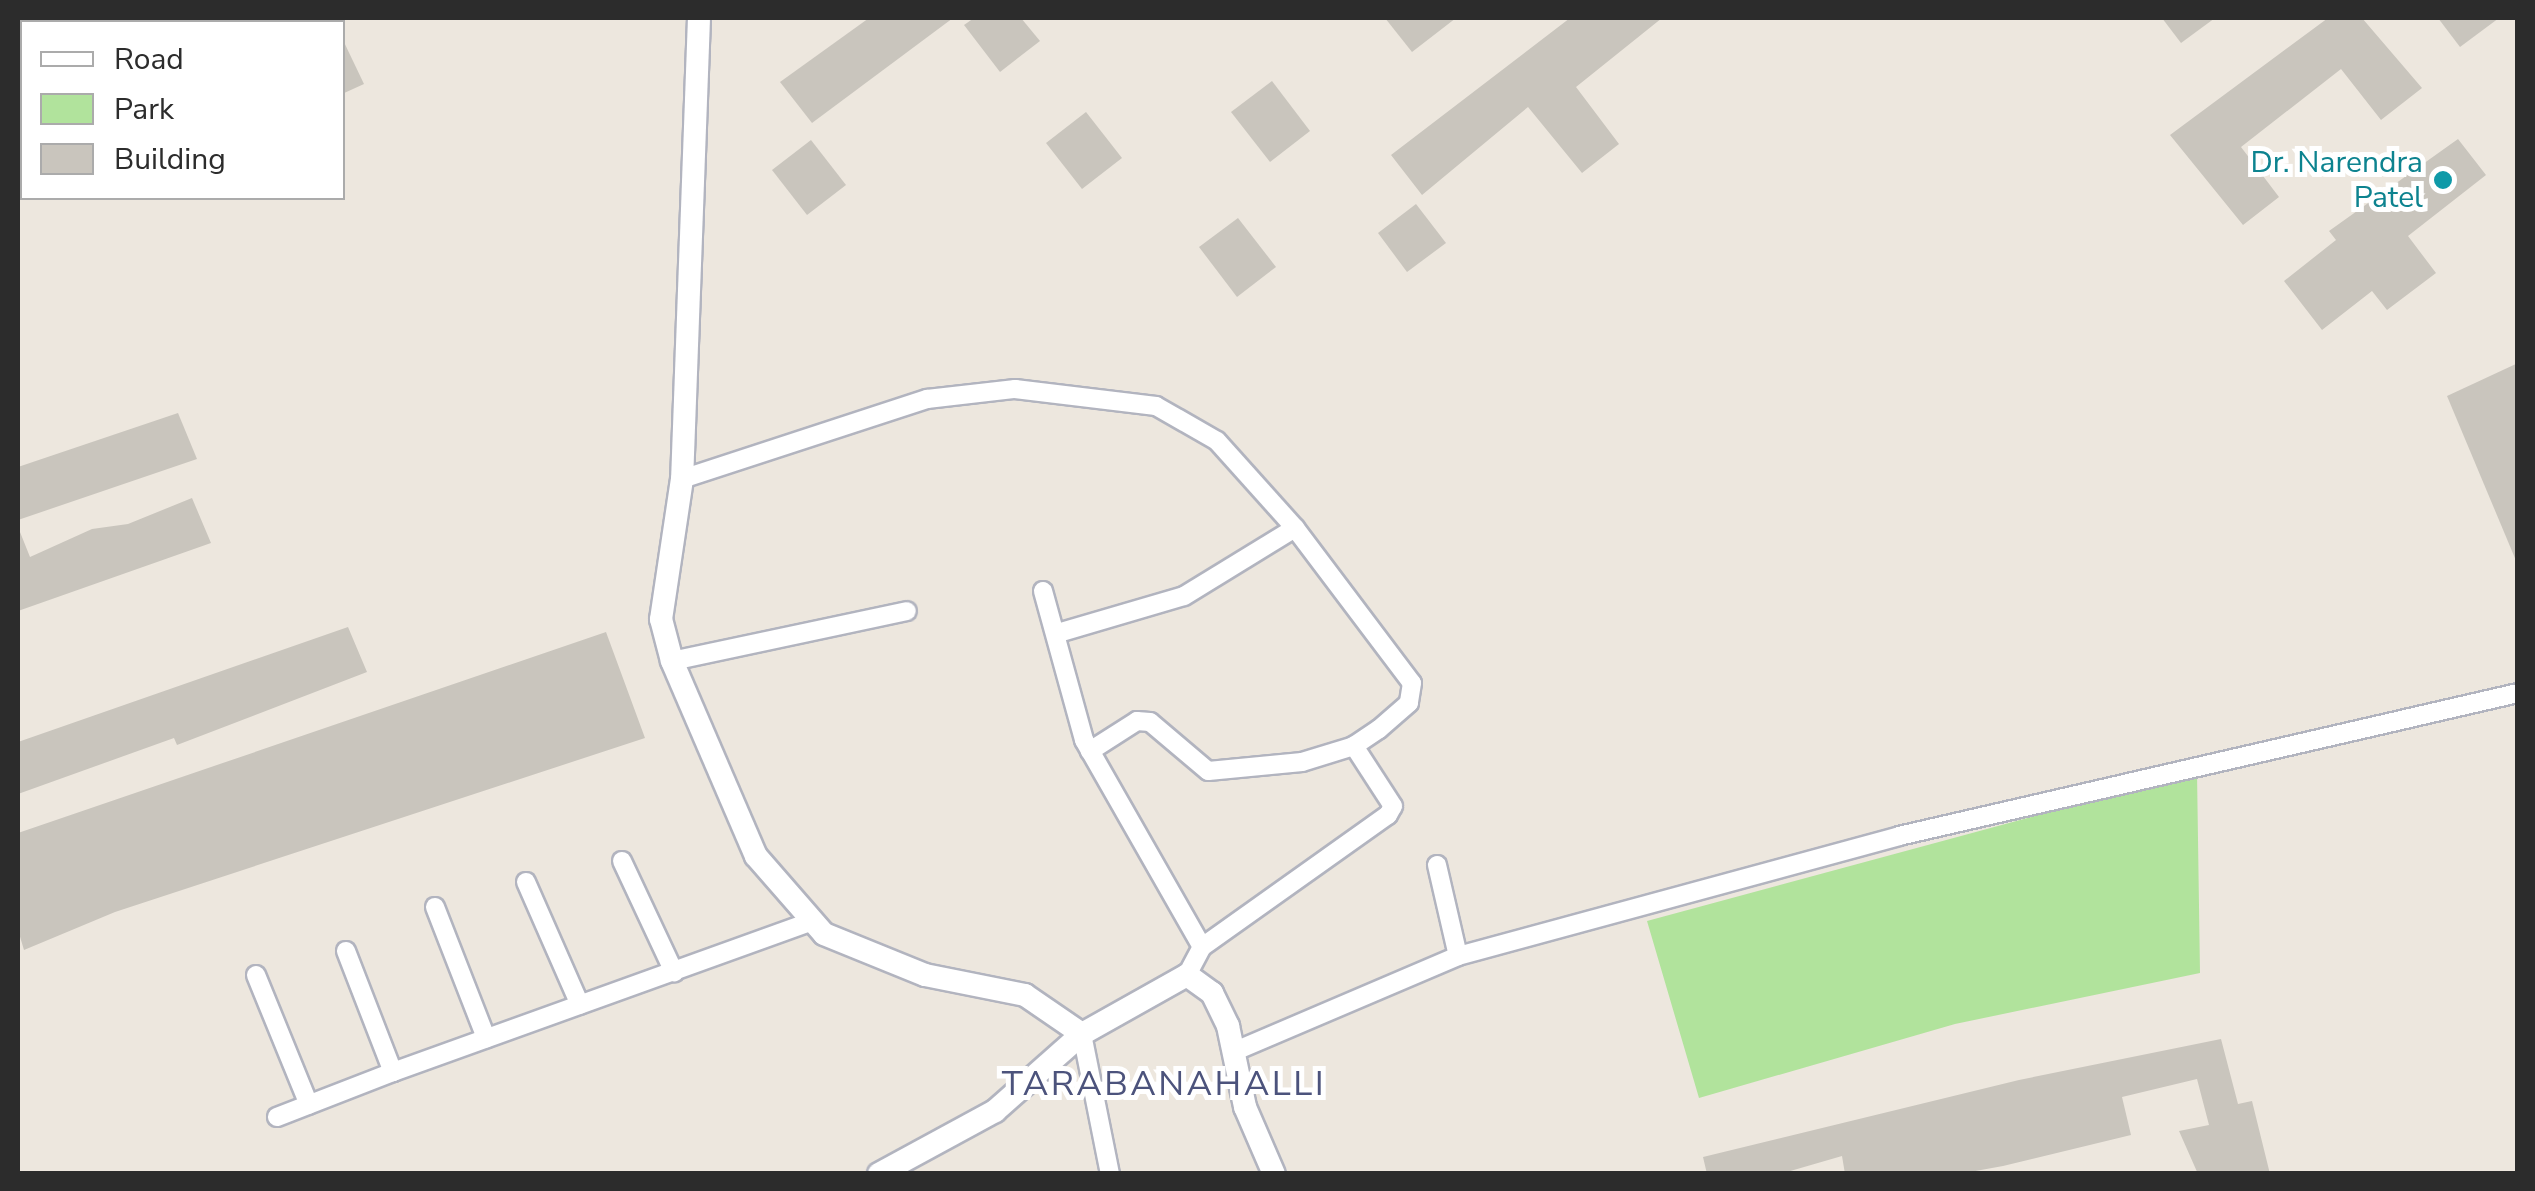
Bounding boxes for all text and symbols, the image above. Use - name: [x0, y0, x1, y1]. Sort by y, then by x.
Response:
- legend: [20, 20, 345, 200]
- text: Road: [114, 39, 184, 80]
- text: Park: [114, 89, 174, 130]
- text: Building: [114, 139, 226, 180]
- place label: Dr. Narendra Patel: [2250, 145, 2423, 216]
- marker: Dr. Narendra Patel: [2432, 169, 2454, 191]
- district label: TARABANAHALLI: [1002, 1063, 1326, 1105]

